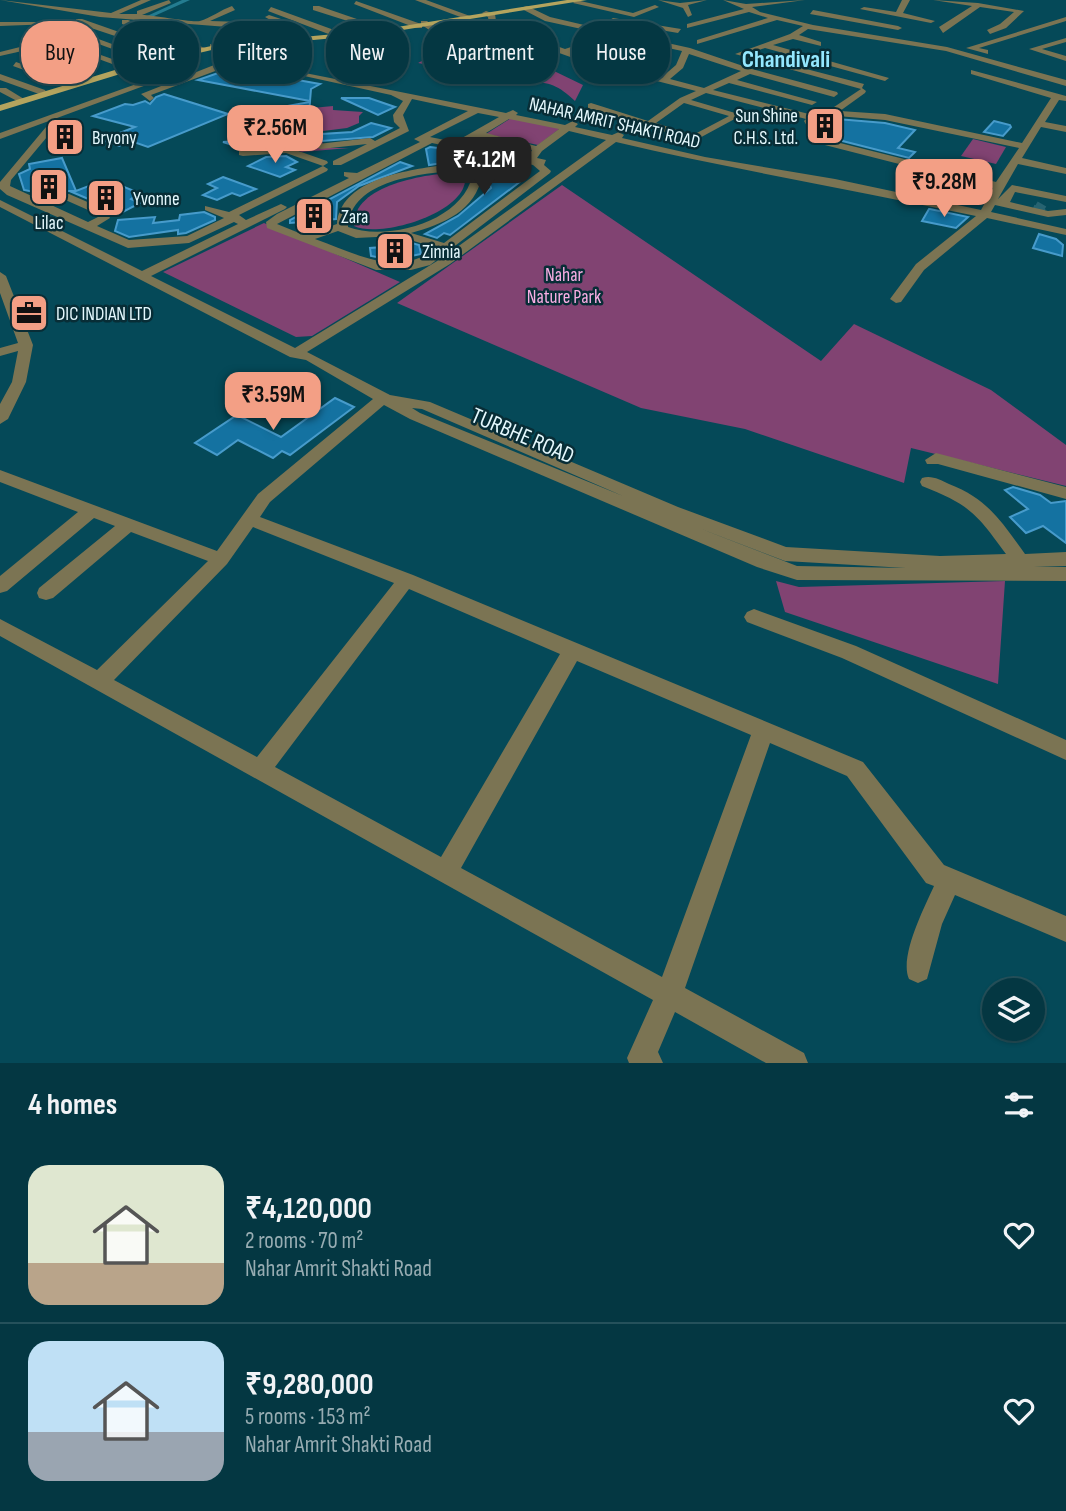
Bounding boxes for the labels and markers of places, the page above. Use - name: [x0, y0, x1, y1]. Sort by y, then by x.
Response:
- place label: Sun Shine C.H.S. Ltd.: [733, 105, 798, 150]
- building icon: Sun Shine C.H.S. Ltd.: [804, 105, 846, 147]
- pin: ₹2.56M: [218, 106, 332, 165]
- building icon: Bryony: [44, 116, 86, 158]
- place label: Bryony: [92, 127, 137, 150]
- pin: ₹4.12M: [427, 138, 541, 197]
- pin: ₹9.28M: [887, 160, 1001, 219]
- building icon: Lilac: [28, 166, 70, 208]
- building icon: Yvonne: [85, 177, 127, 219]
- place label: Yvonne: [133, 188, 180, 211]
- building icon: Zara: [293, 195, 335, 237]
- place label: Zara: [341, 206, 368, 229]
- place label: Lilac: [34, 212, 64, 235]
- building icon: Zinnia: [374, 230, 416, 272]
- place label: Zinnia: [422, 241, 461, 264]
- office icon: DIC INDIAN LTD: [8, 292, 50, 334]
- place label: DIC INDIAN LTD: [56, 303, 152, 326]
- pin: ₹3.59M: [216, 372, 330, 432]

